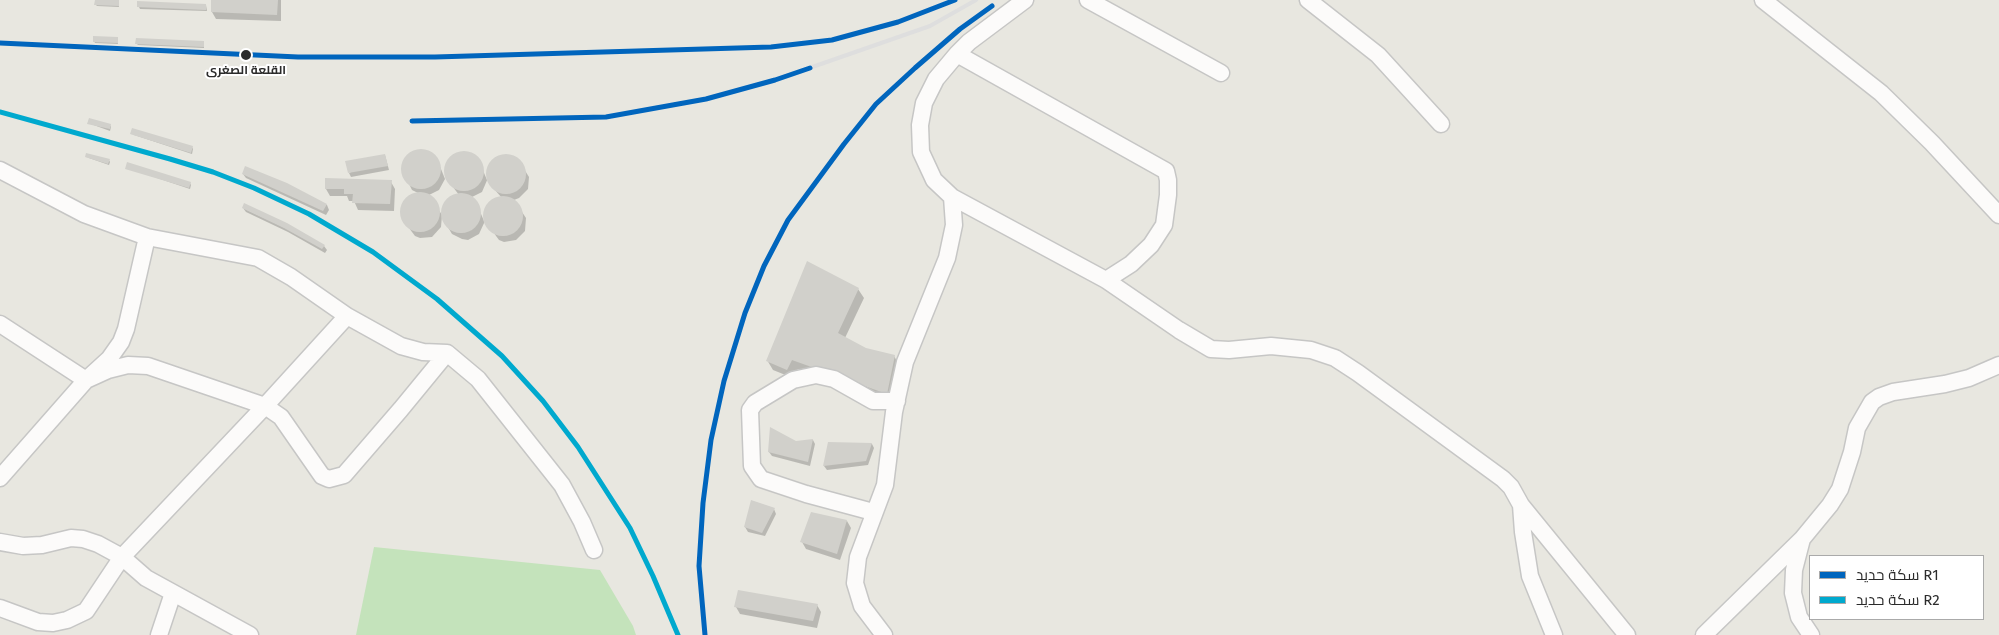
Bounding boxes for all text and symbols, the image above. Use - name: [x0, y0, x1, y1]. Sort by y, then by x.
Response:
- marker: القلعة الصغرى: [239, 48, 253, 62]
- place label: القلعة الصغرى: [206, 64, 286, 78]
- legend: [1809, 555, 1984, 620]
- text: سكة حديد R1: [1856, 566, 1939, 584]
- text: سكة حديد R2: [1856, 591, 1940, 609]

